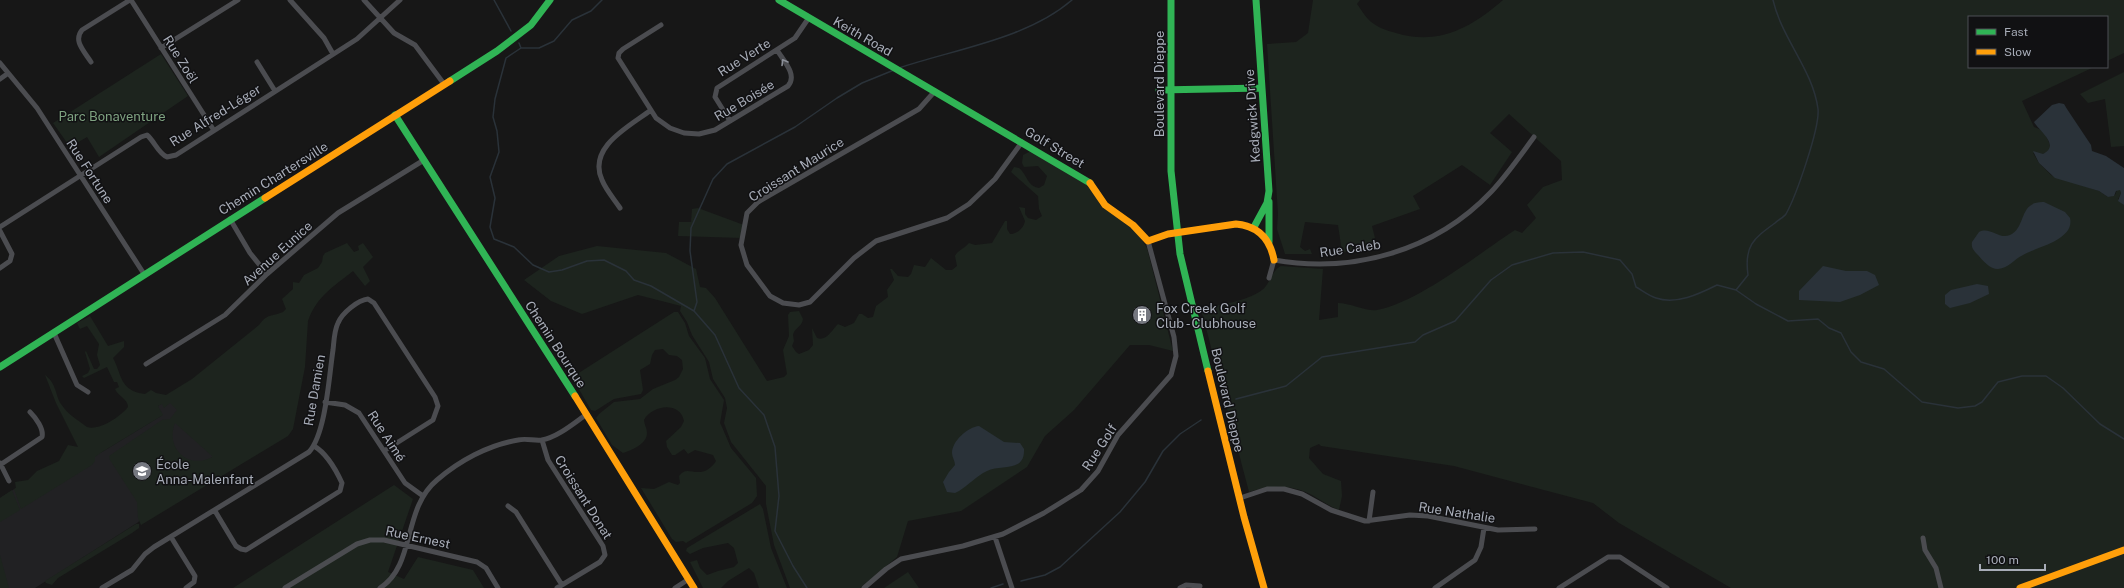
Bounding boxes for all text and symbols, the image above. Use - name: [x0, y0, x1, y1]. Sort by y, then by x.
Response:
- street label: Keith Road: [831, 14, 895, 59]
- legend: [1968, 16, 2108, 68]
- text: Fast: [2004, 25, 2029, 39]
- street label: Boulevard Dieppe: [1152, 31, 1167, 137]
- street label: Rue Zoël: [160, 33, 201, 86]
- street label: Rue Verte: [715, 35, 773, 79]
- text: Slow: [2004, 45, 2032, 59]
- one-way arrow: [782, 59, 789, 66]
- street label: Kedgwick Drive: [1242, 69, 1263, 163]
- street label: Rue Boisée: [712, 77, 777, 124]
- street label: Rue Alfred-Léger: [167, 81, 264, 149]
- park label: Parc Bonaventure: [59, 109, 166, 124]
- street label: Golf Street: [1022, 124, 1087, 171]
- street label: Croissant Maurice: [746, 134, 847, 205]
- street label: Rue Fortune: [63, 136, 116, 206]
- street label: Chemin Chartersville: [216, 139, 331, 218]
- street label: Avenue Eunice: [239, 218, 315, 289]
- street label: Rue Caleb: [1319, 237, 1382, 260]
- street label: Chemin Bourque: [522, 298, 589, 390]
- place label: Fox Creek Golf Club - Clubhouse: [1156, 301, 1256, 331]
- building icon: Fox Creek Golf Club - Clubhouse: [1131, 304, 1153, 326]
- street label: Boulevard Dieppe: [1208, 347, 1247, 454]
- street label: Rue Damien: [301, 353, 328, 427]
- street label: Rue Aimé: [365, 408, 409, 465]
- street label: Rue Golf: [1079, 421, 1120, 473]
- street label: Croissant Donat: [552, 453, 615, 542]
- place label: École Anna-Malenfant: [156, 456, 254, 487]
- school or university icon: École Anna-Malenfant: [131, 460, 153, 482]
- street label: Rue Nathalie: [1417, 499, 1496, 526]
- street label: Rue Ernest: [384, 523, 452, 552]
- scale bar: [1980, 546, 2045, 572]
- text: 100 m: [1986, 553, 2019, 567]

